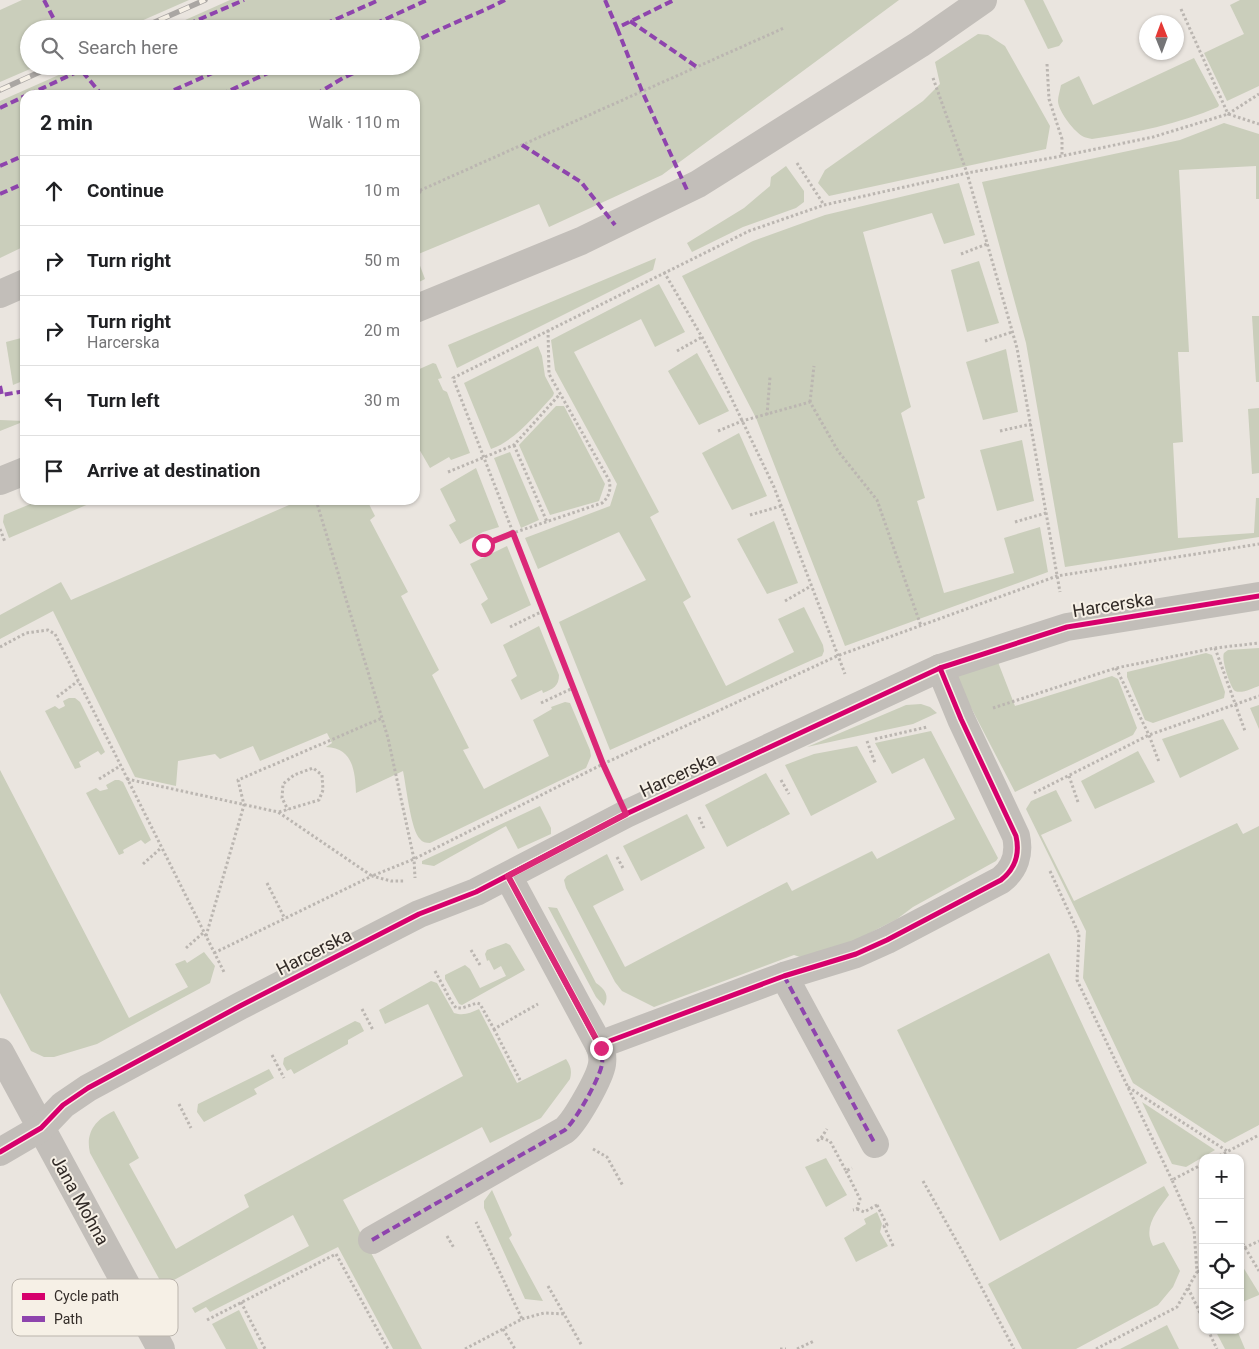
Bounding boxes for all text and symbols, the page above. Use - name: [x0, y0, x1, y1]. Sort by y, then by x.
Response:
- north arrow: [1139, 15, 1184, 60]
- search box: [20, 20, 420, 75]
- icon: search: [38, 34, 66, 62]
- text: Search here: [78, 36, 178, 59]
- text: 2 min: [40, 111, 93, 135]
- text: Walk · 110 m: [308, 113, 400, 132]
- icon: ahead: [40, 177, 68, 205]
- text: Continue: [87, 179, 164, 202]
- text: 10 m: [364, 181, 400, 200]
- icon: right: [40, 247, 68, 275]
- text: Turn right: [87, 249, 171, 272]
- text: 50 m: [364, 251, 400, 270]
- text: Turn right: [87, 310, 171, 333]
- icon: right: [40, 317, 68, 345]
- text: 20 m: [364, 321, 400, 340]
- text: Harcerska: [87, 333, 160, 352]
- icon: left: [40, 387, 68, 415]
- text: Turn left: [87, 389, 160, 412]
- text: 30 m: [364, 391, 400, 410]
- icon: arrive: [40, 457, 68, 485]
- text: Arrive at destination: [87, 459, 260, 482]
- route start: [472, 534, 495, 557]
- street label: Harcerska: [1071, 588, 1155, 621]
- street label: Harcerska: [636, 748, 719, 801]
- street label: Harcerska: [273, 924, 355, 979]
- route end: [590, 1037, 613, 1060]
- street label: Jana Mohna: [47, 1151, 114, 1248]
- map controls: [1199, 1154, 1244, 1334]
- button: +: [1199, 1154, 1244, 1199]
- button: −: [1199, 1199, 1244, 1244]
- button: locate: [1199, 1244, 1244, 1289]
- legend: [12, 1279, 178, 1336]
- text: Cycle path: [54, 1288, 119, 1304]
- button: layers: [1199, 1289, 1244, 1334]
- text: Path: [54, 1311, 83, 1327]

